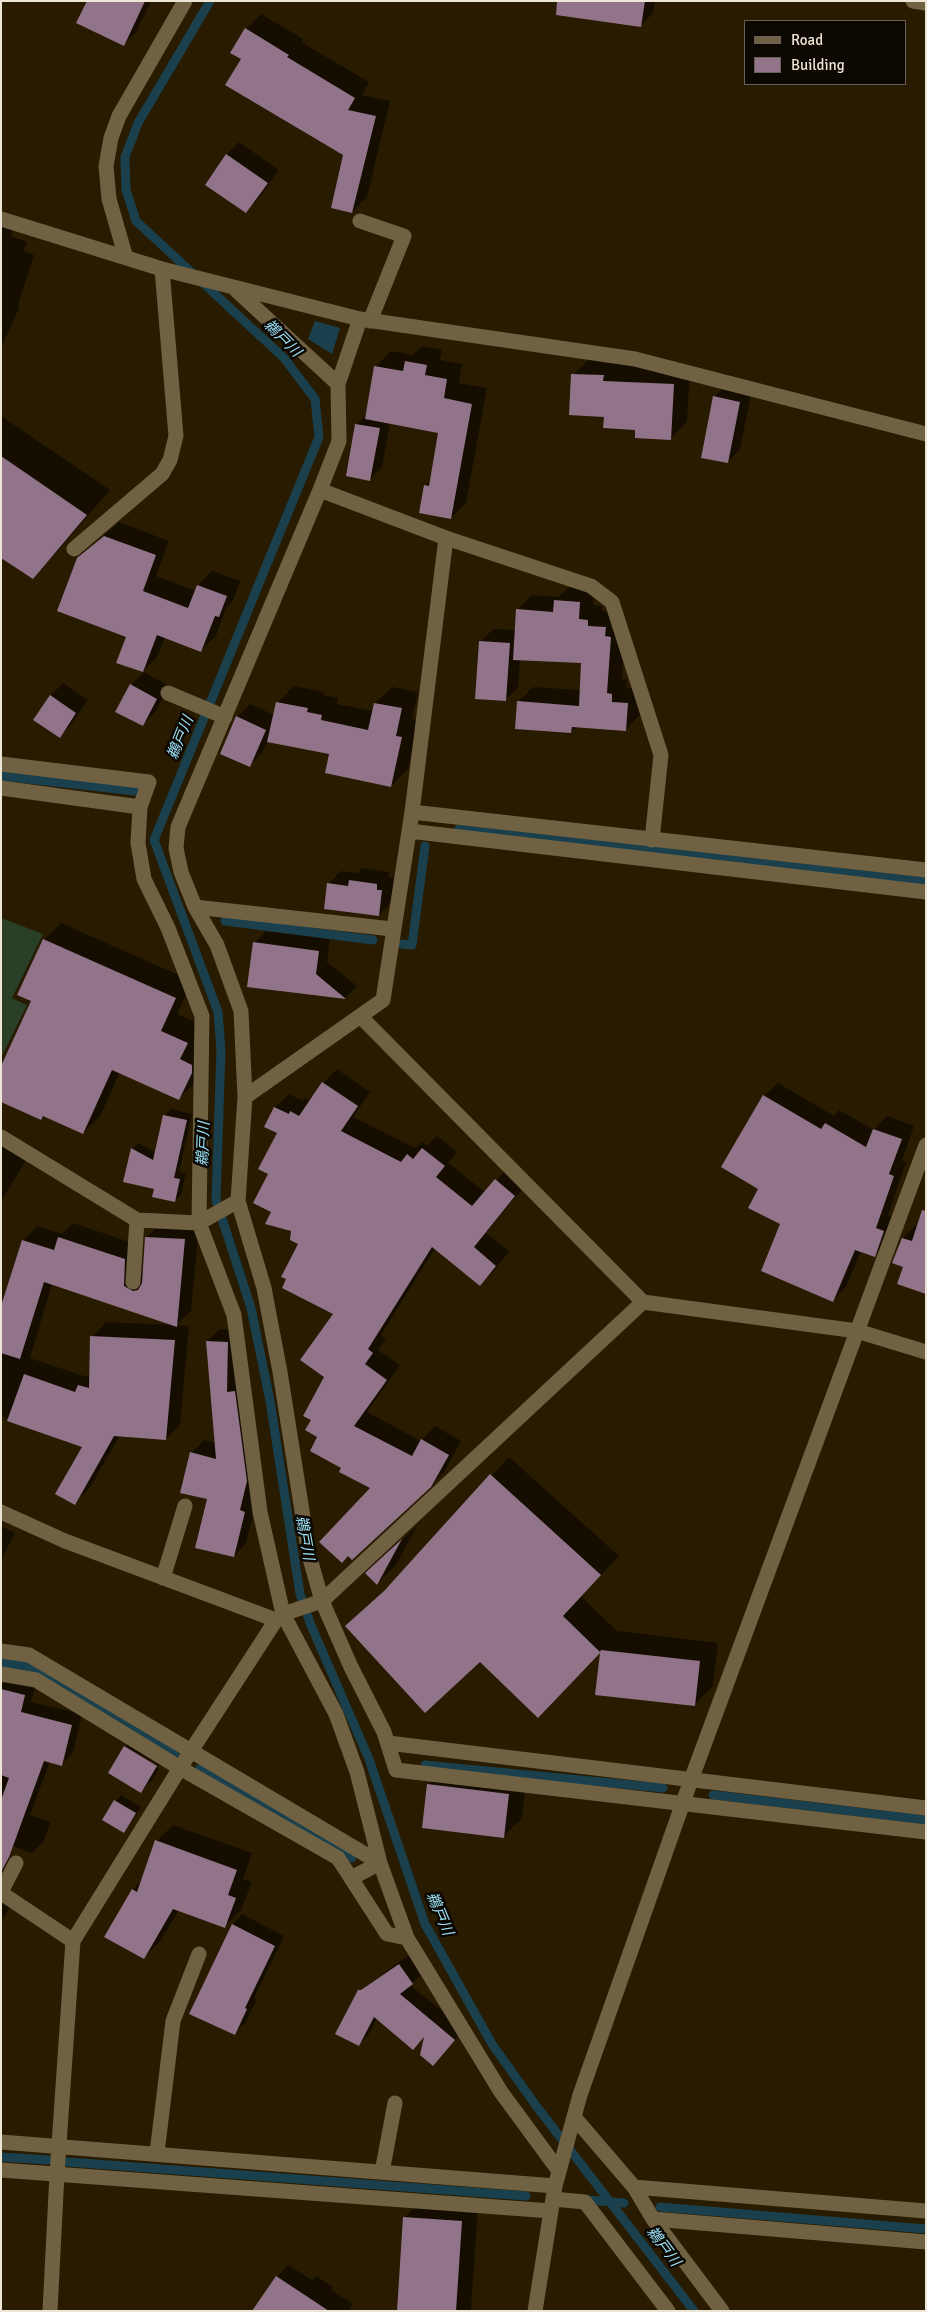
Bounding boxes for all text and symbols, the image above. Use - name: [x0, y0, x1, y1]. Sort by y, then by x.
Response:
- legend: [744, 20, 907, 85]
- text: Road: [791, 31, 823, 49]
- text: Building: [791, 56, 845, 74]
- water label: 鵜戸川: [260, 317, 304, 361]
- water label: 鵜戸川: [164, 714, 198, 762]
- water label: 鵜戸川: [194, 1121, 214, 1167]
- water label: 鵜戸川: [291, 1514, 317, 1562]
- water label: 鵜戸川: [422, 1890, 456, 1938]
- water label: 鵜戸川: [642, 2224, 684, 2270]

